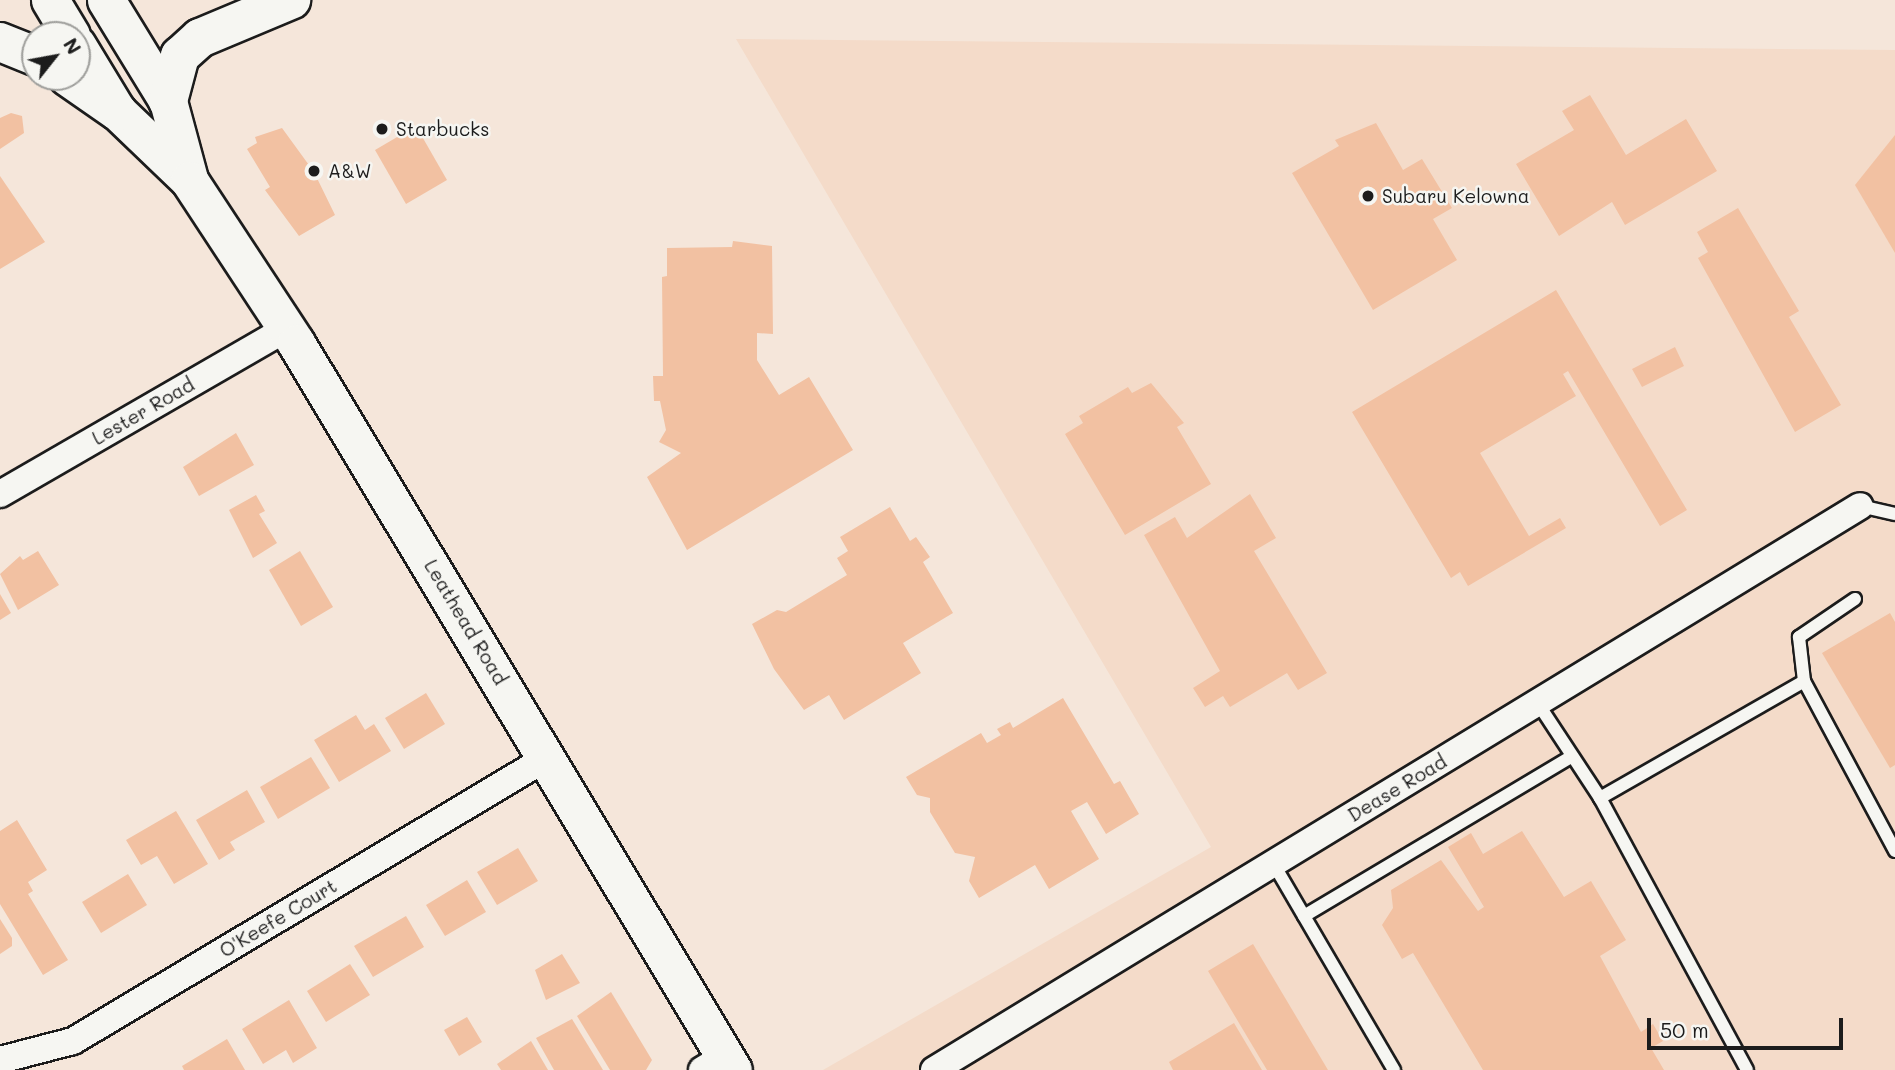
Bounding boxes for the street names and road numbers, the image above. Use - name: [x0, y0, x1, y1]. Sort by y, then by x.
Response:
- street label: Lester Road: [88, 373, 198, 449]
- street label: Leathead Road: [420, 555, 512, 689]
- street label: Dease Road: [1344, 750, 1450, 826]
- street label: O'Keefe Court: [215, 874, 341, 962]

